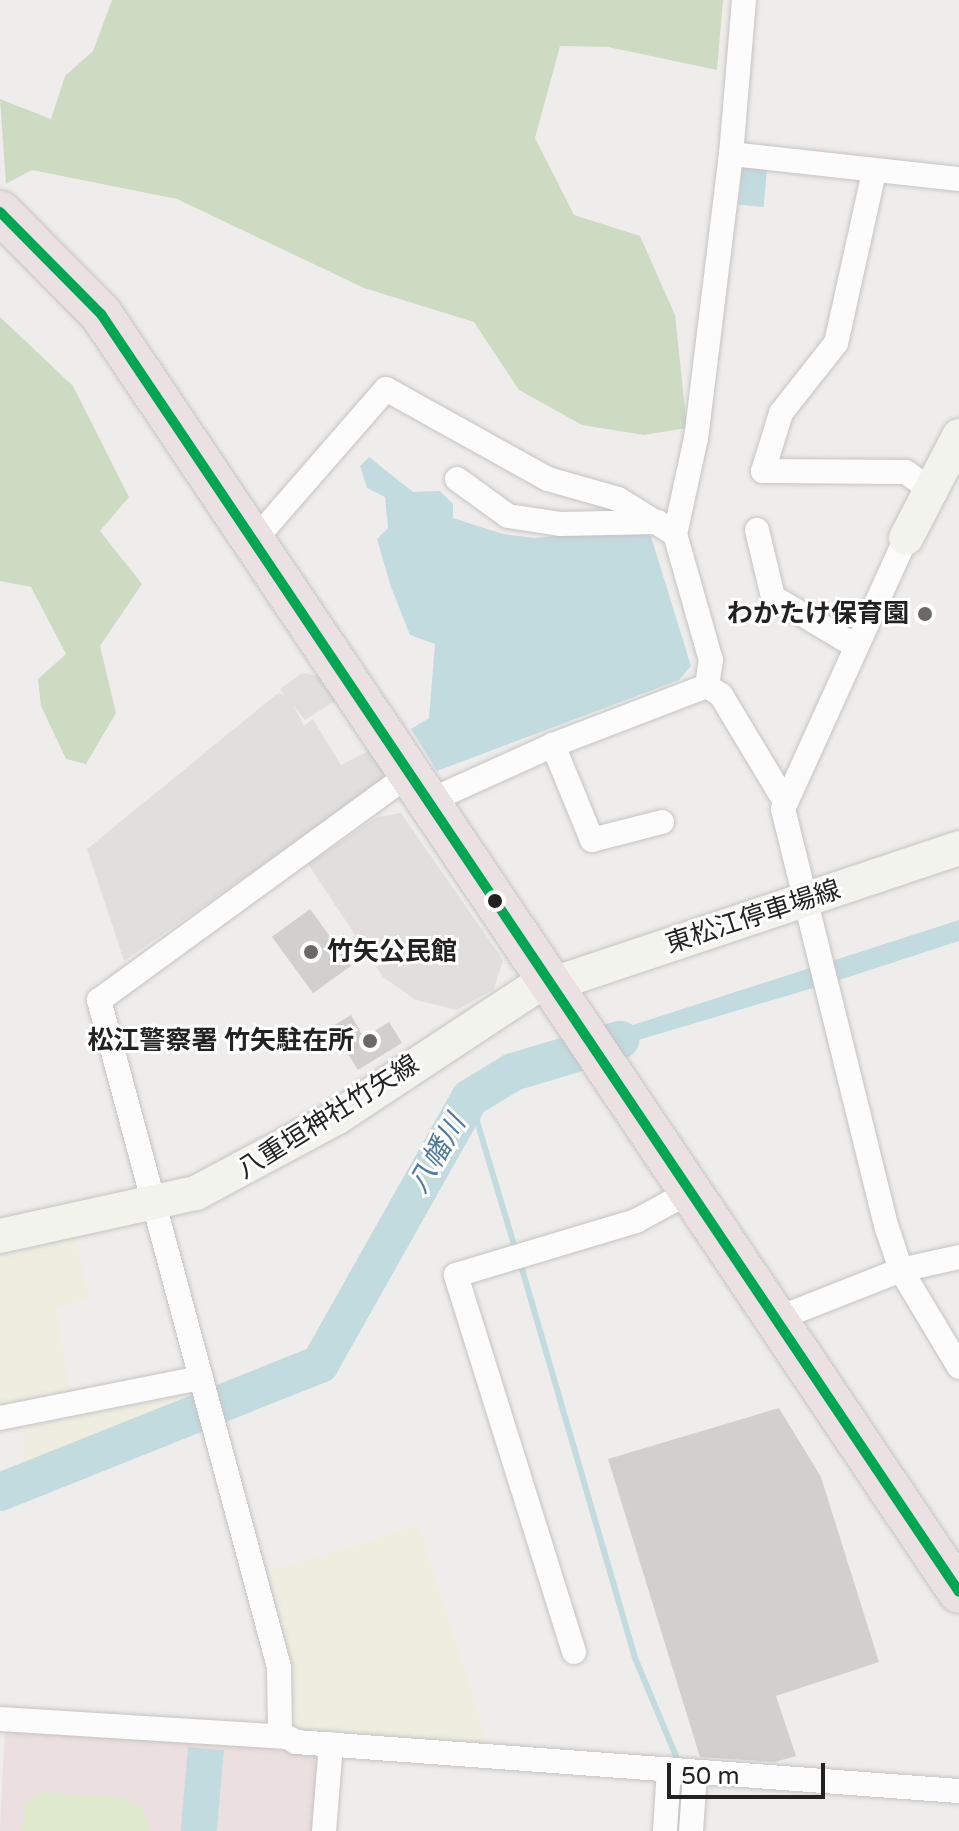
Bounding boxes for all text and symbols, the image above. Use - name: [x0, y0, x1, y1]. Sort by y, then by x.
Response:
- place label: わかたけ保育園: [727, 598, 909, 630]
- marker: わかたけ保育園: [916, 605, 934, 623]
- street label: 東松江停車場線: [662, 874, 844, 960]
- unlabelled marker: [487, 893, 503, 909]
- place label: 竹矢公民館: [327, 936, 457, 968]
- marker: 竹矢公民館: [302, 943, 320, 961]
- place label: 松江警察署 竹矢駐在所: [87, 1025, 354, 1057]
- marker: 松江警察署 竹矢駐在所: [361, 1032, 379, 1050]
- street label: 八重垣神社竹矢線: [232, 1049, 424, 1185]
- water label: 八幡川: [401, 1109, 473, 1199]
- scale bar: [671, 1747, 829, 1797]
- text: 50 m: [681, 1762, 739, 1791]

